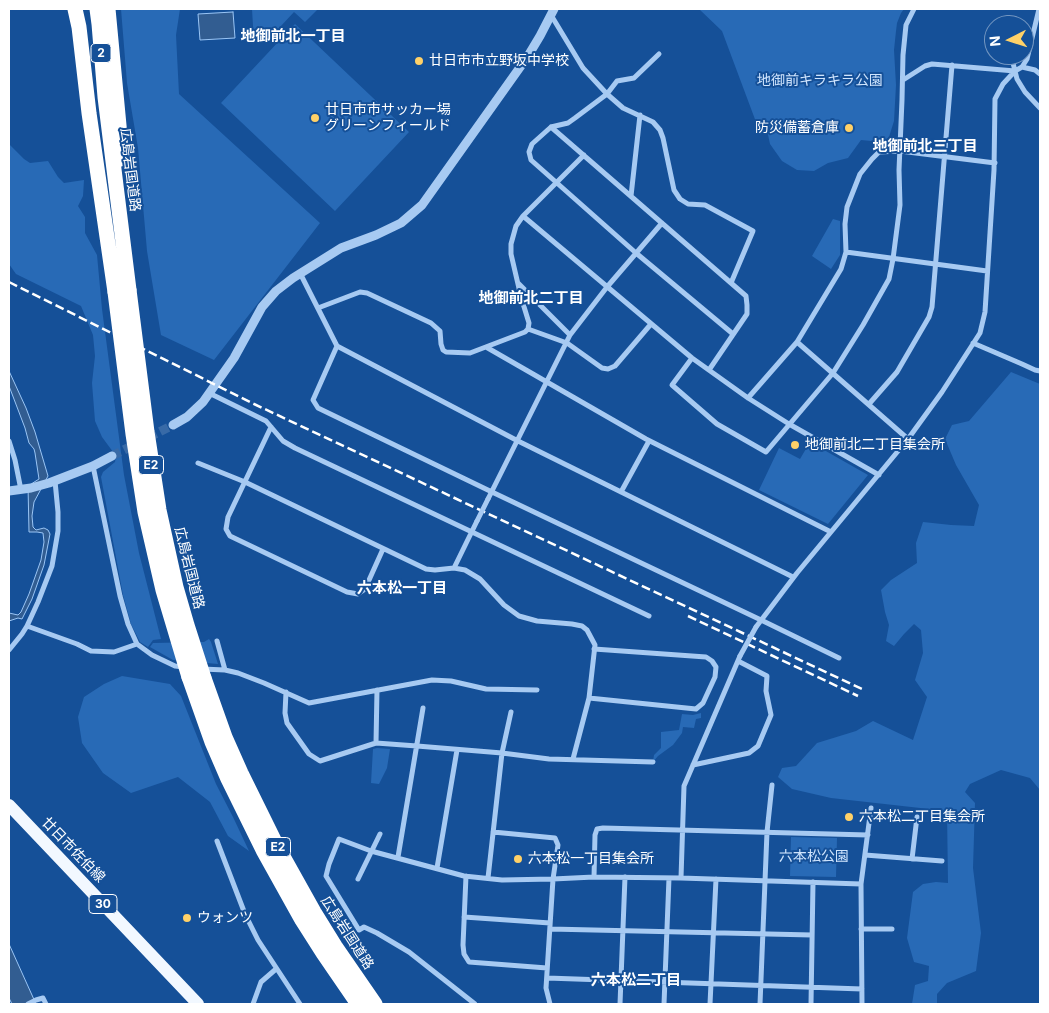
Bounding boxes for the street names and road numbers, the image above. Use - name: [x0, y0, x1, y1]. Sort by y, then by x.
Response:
- road number: 2: [91, 44, 111, 62]
- street label: 広島岩国道路: [117, 127, 143, 213]
- road number: E2: [138, 456, 164, 474]
- street label: 広島岩国道路: [171, 525, 207, 611]
- street label: 廿日市佐伯線: [38, 814, 108, 886]
- road number: E2: [266, 838, 290, 856]
- street label: 広島岩国道路: [317, 893, 377, 973]
- road number: 30: [89, 894, 117, 914]

